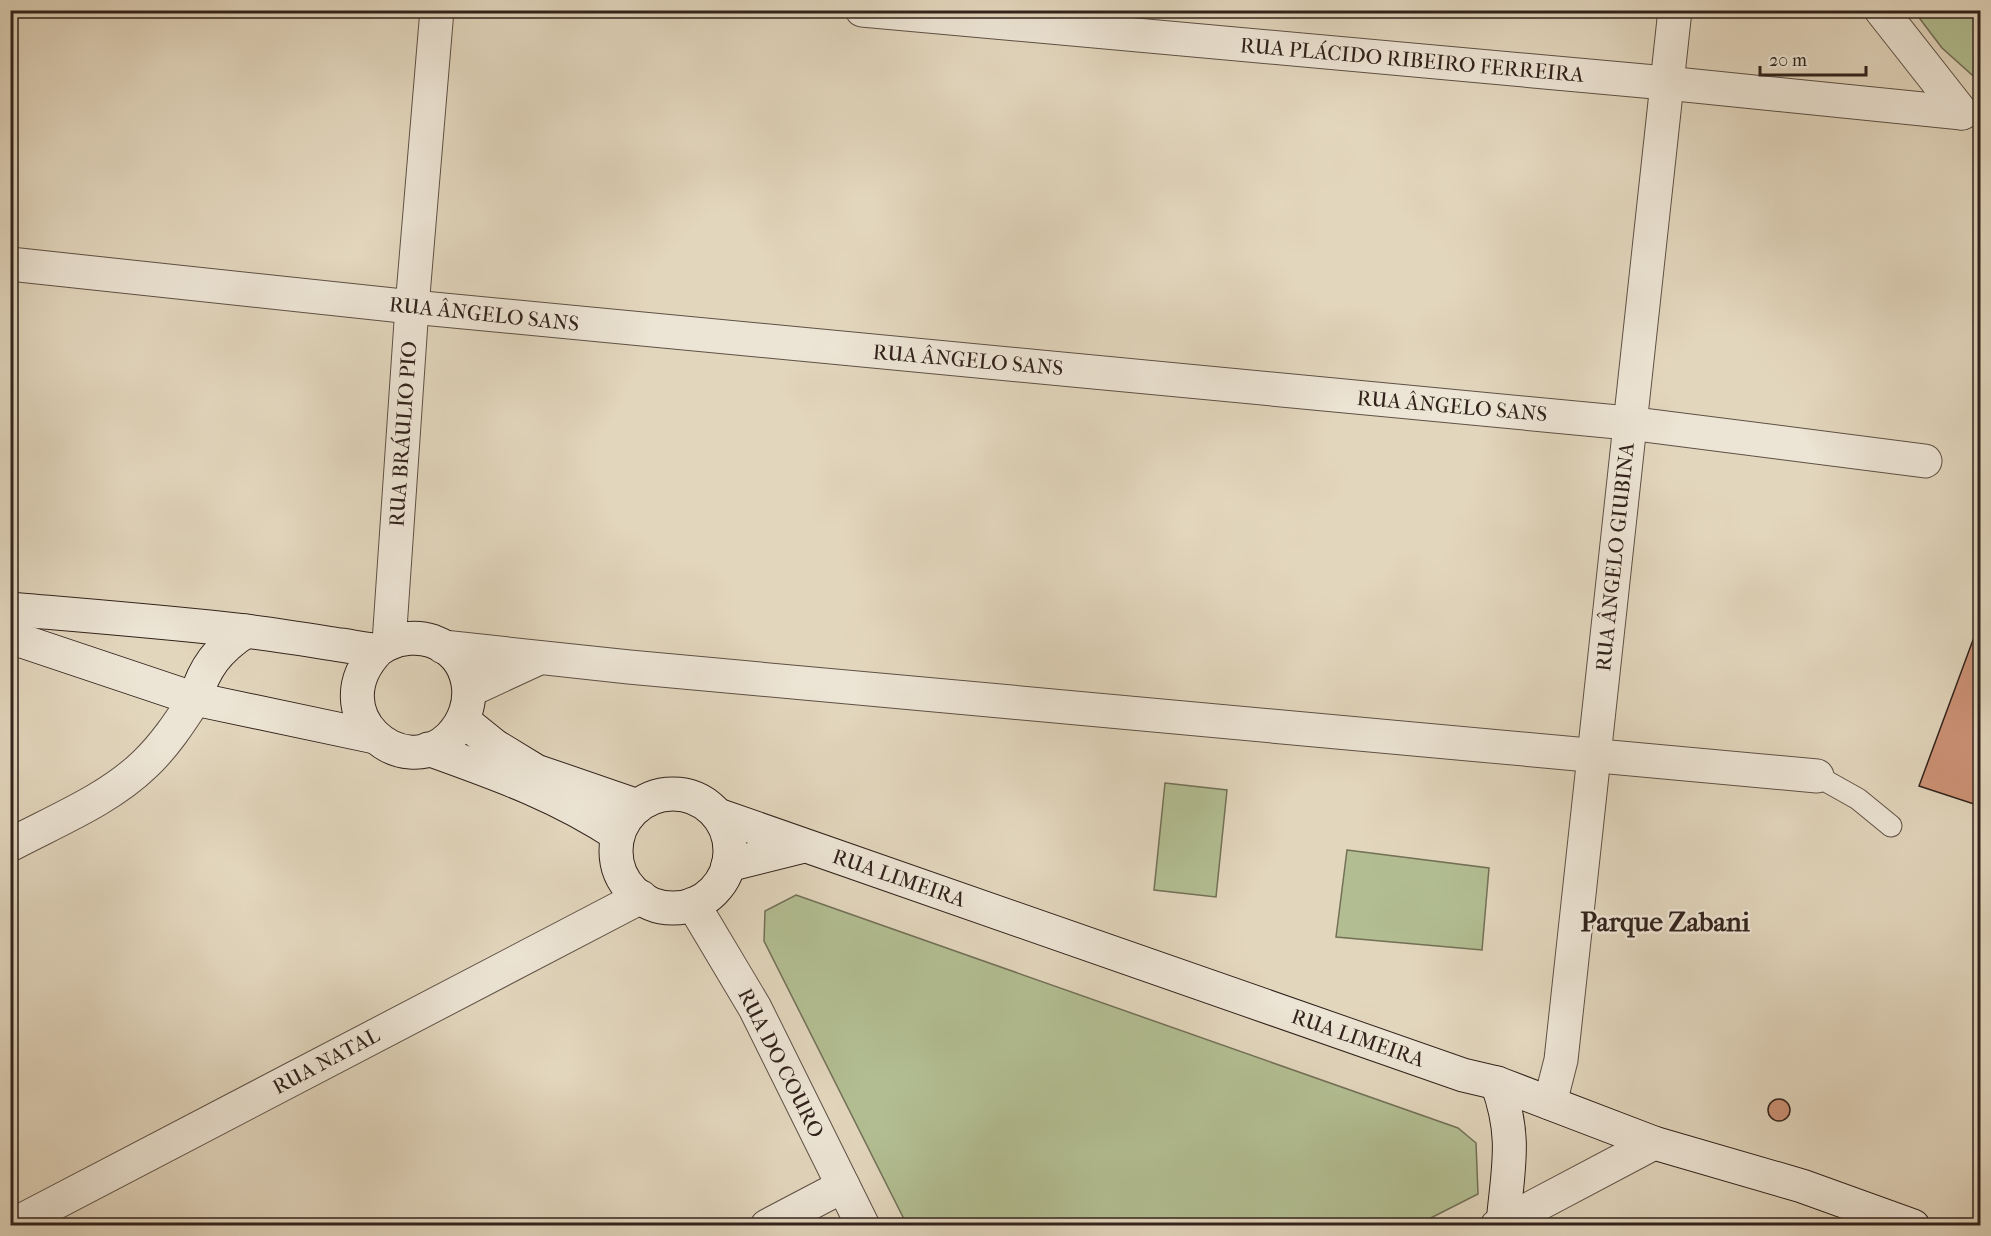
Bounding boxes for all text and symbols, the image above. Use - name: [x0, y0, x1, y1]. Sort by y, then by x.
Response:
- street label: RUA PLÁCIDO RIBEIRO FERREIRA: [1239, 33, 1585, 87]
- scale bar: [1760, 39, 1866, 77]
- text: 20 m: [1769, 50, 1807, 71]
- street label: RUA ÂNGELO SANS: [388, 292, 580, 336]
- street label: RUA BRÁULIO PIO: [385, 340, 421, 528]
- street label: RUA ÂNGELO SANS: [872, 340, 1064, 380]
- street label: RUA ÂNGELO SANS: [1356, 386, 1548, 426]
- street label: RUA ÂNGELO GIUBINA: [1591, 441, 1639, 673]
- street label: RUA LIMEIRA: [829, 844, 969, 912]
- district label: Parque Zabani: [1580, 906, 1751, 938]
- street label: RUA DO COURO: [733, 984, 829, 1142]
- street label: RUA LIMEIRA: [1288, 1004, 1428, 1072]
- street label: RUA NATAL: [269, 1023, 384, 1099]

